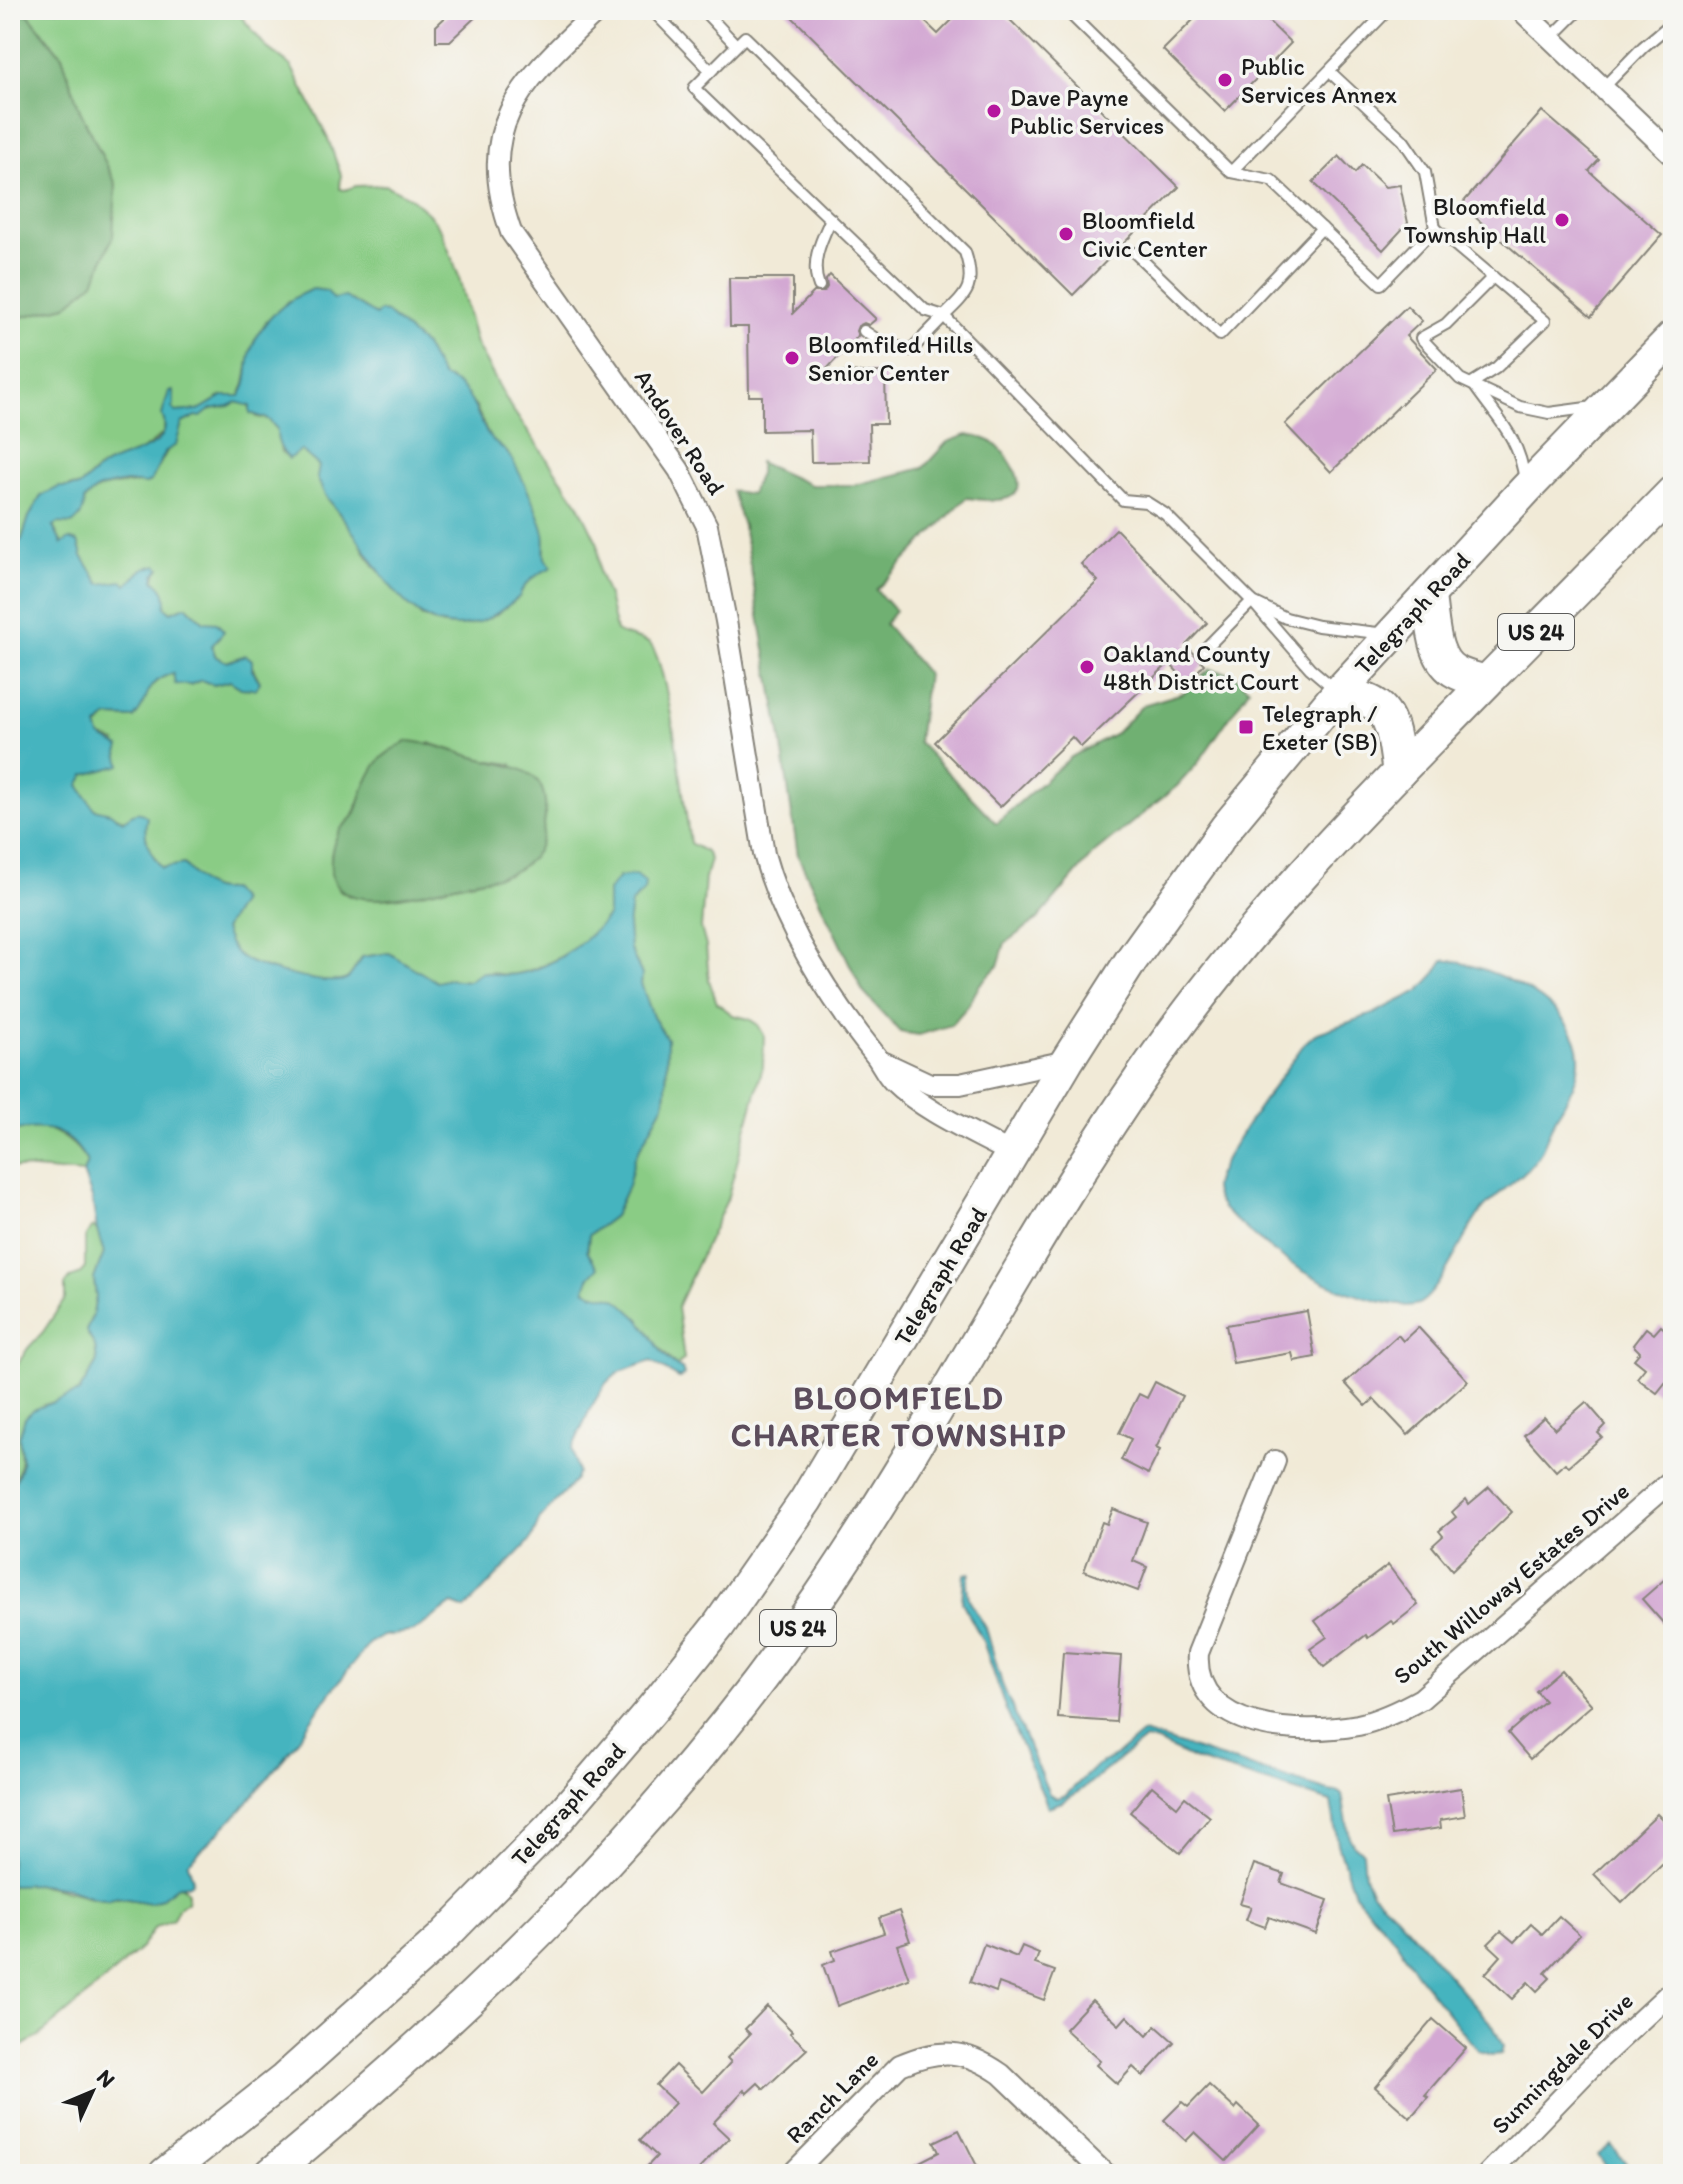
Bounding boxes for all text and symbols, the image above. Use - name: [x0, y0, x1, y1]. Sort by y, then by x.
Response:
- place label: Public Services Annex: [1241, 52, 1397, 109]
- marker: Public Services Annex: [1216, 71, 1234, 89]
- place label: Dave Payne Public Services: [1010, 83, 1164, 140]
- marker: Dave Payne Public Services: [985, 102, 1003, 120]
- place label: Bloomfield Township Hall: [1404, 192, 1546, 249]
- place label: Bloomfield Civic Center: [1082, 206, 1207, 263]
- marker: Bloomfield Township Hall: [1553, 211, 1571, 229]
- marker: Bloomfield Civic Center: [1057, 225, 1075, 243]
- place label: Bloomfiled Hills Senior Center: [808, 330, 973, 387]
- marker: Bloomfiled Hills Senior Center: [783, 349, 801, 367]
- street label: Andover Road: [629, 364, 731, 500]
- street label: Telegraph Road: [1348, 546, 1476, 680]
- road number: US 24: [1498, 614, 1574, 650]
- place label: Oakland County 48th District Court: [1103, 639, 1299, 696]
- marker: Oakland County 48th District Court: [1078, 658, 1096, 676]
- place label: Telegraph / Exeter (SB): [1262, 699, 1378, 756]
- marker: Telegraph / Exeter (SB): [1237, 718, 1255, 736]
- street label: Telegraph Road: [887, 1201, 993, 1351]
- district label: BLOOMFIELD CHARTER TOWNSHIP: [731, 1379, 1067, 1454]
- street label: South Willoway Estates Drive: [1387, 1476, 1635, 1690]
- road number: US 24: [760, 1610, 836, 1646]
- street label: Telegraph Road: [505, 1736, 631, 1872]
- street label: Sunningdale Drive: [1485, 1986, 1639, 2140]
- street label: Ranch Lane: [780, 2045, 884, 2149]
- north arrow: [52, 2052, 132, 2132]
- text: N: [91, 2064, 121, 2093]

